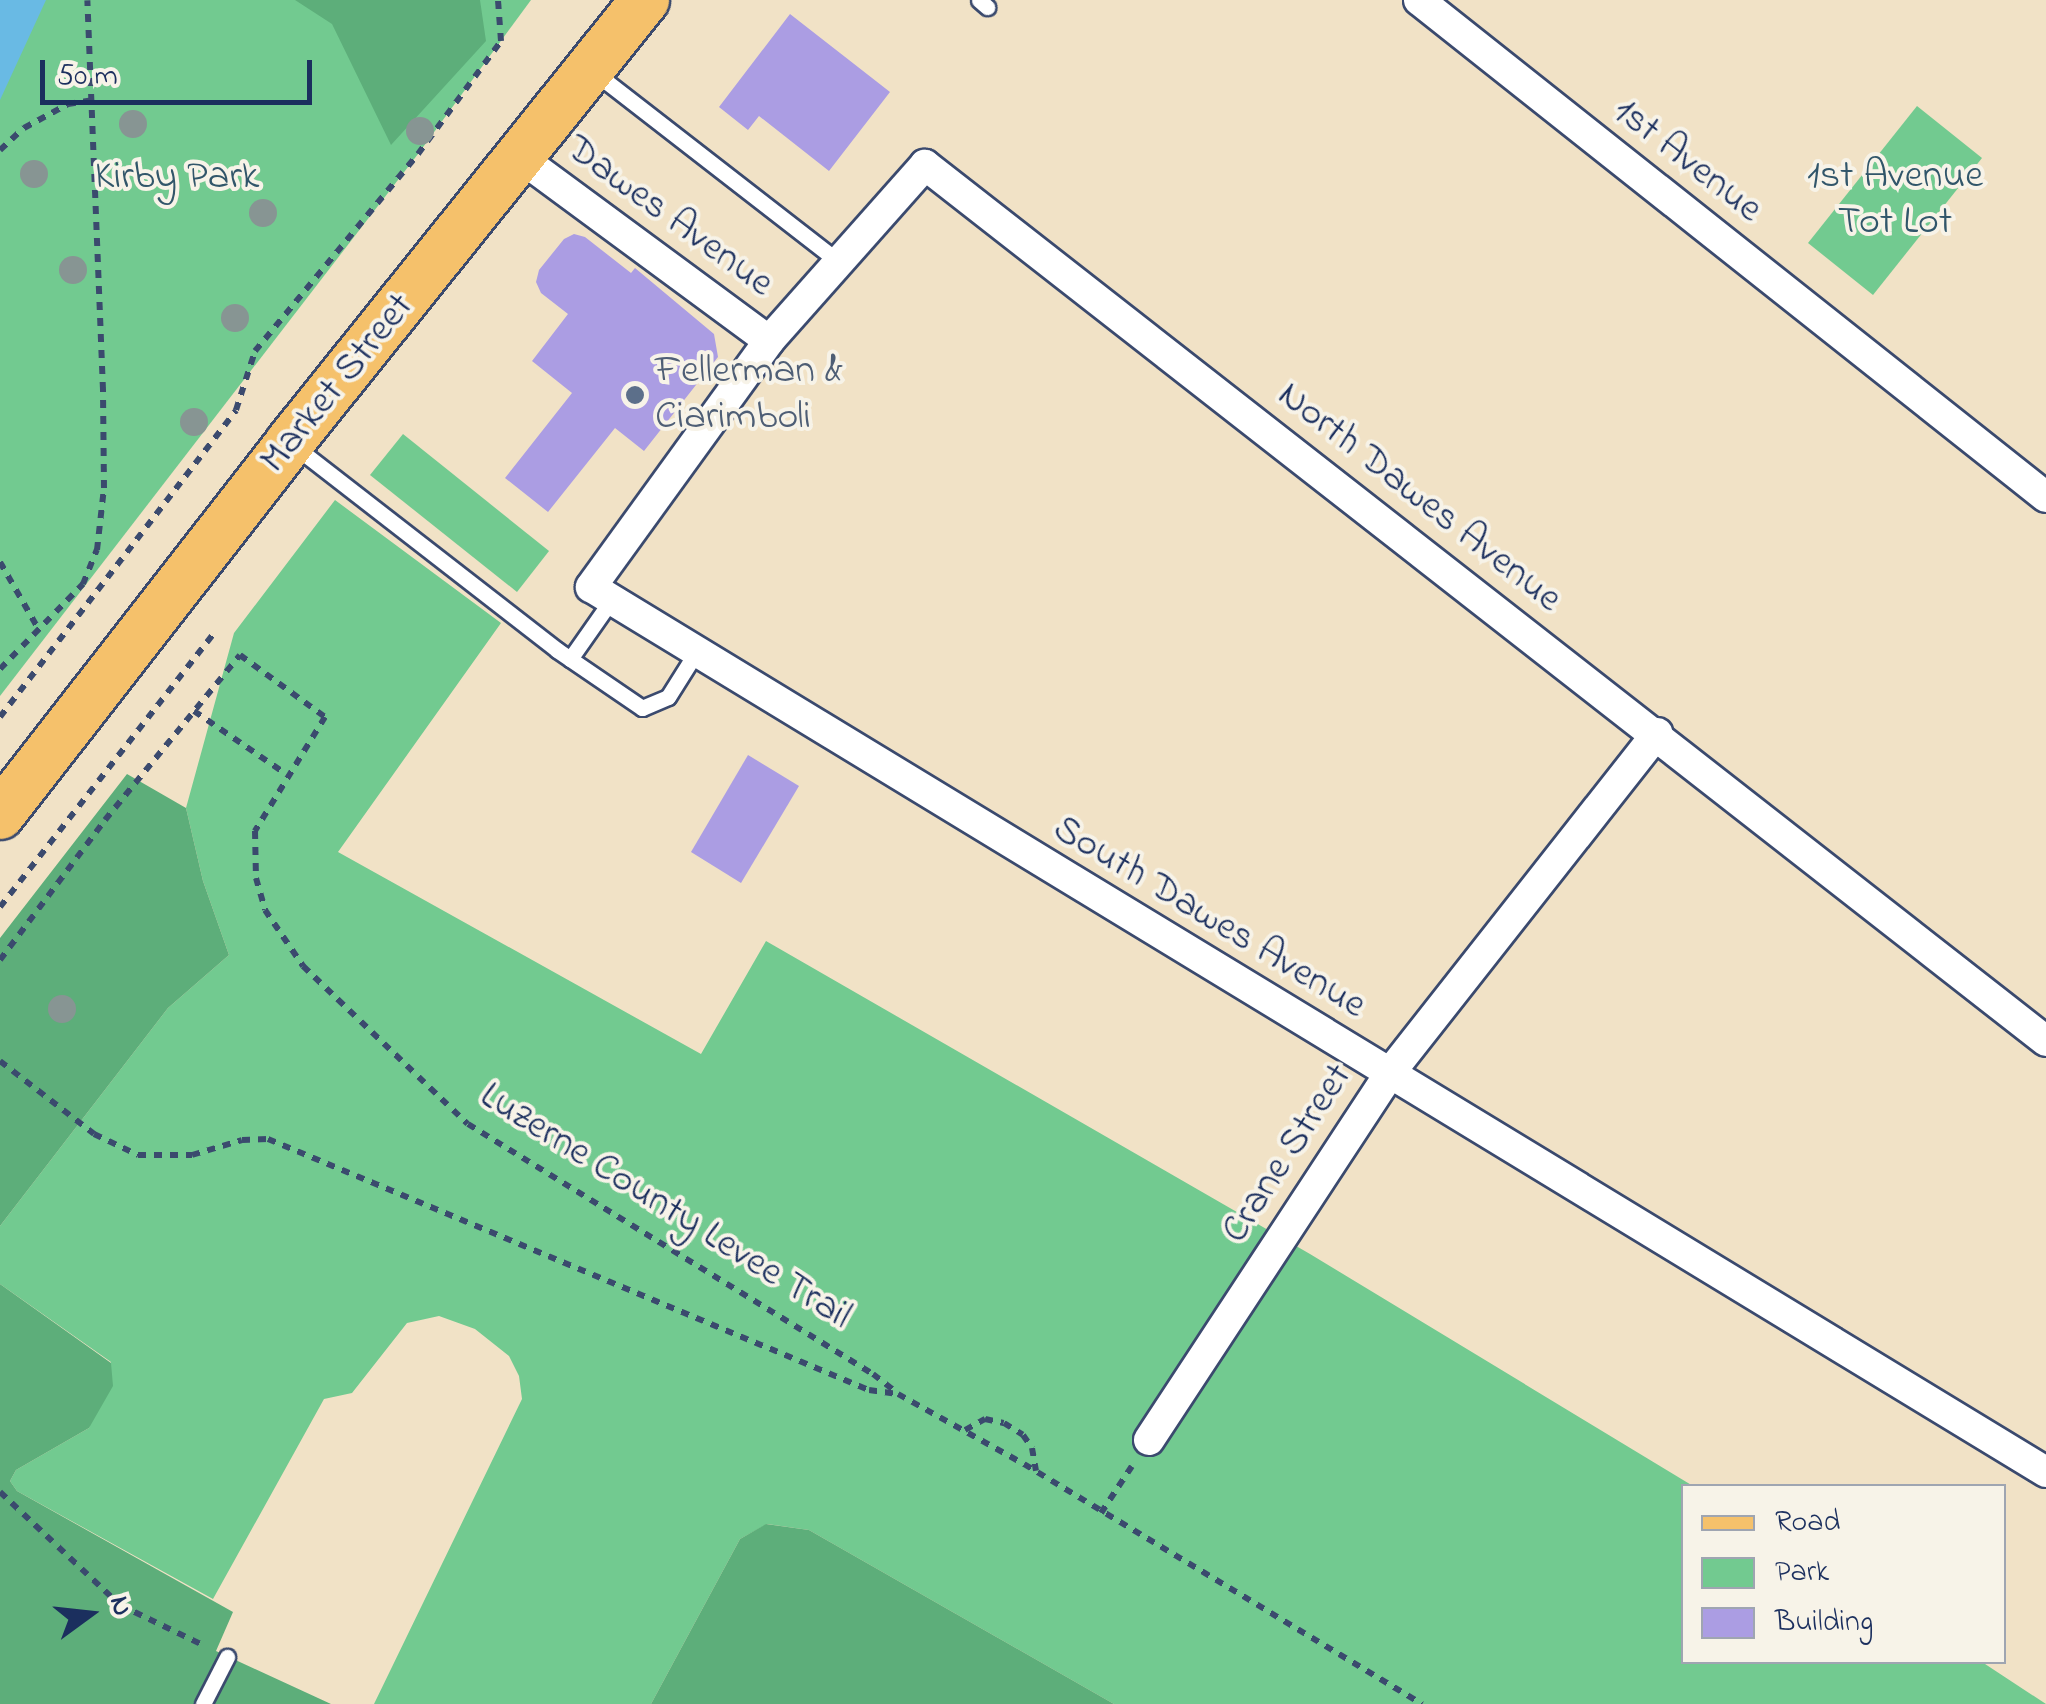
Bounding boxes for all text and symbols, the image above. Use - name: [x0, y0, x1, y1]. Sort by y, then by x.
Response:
- scale bar: [45, 40, 318, 102]
- text: 50 m: [57, 55, 118, 99]
- street label: 1st Avenue: [1603, 88, 1771, 234]
- street label: Dawes Avenue: [556, 126, 782, 308]
- park label: 1st Avenue Tot Lot: [1807, 153, 1983, 247]
- park label: Kirby Park: [95, 154, 259, 202]
- street label: Market Street: [251, 284, 425, 484]
- place label: Fellerman & Ciarimboli: [655, 348, 843, 442]
- street label: North Dawes Avenue: [1267, 372, 1571, 624]
- marker: Fellerman & Ciarimboli: [624, 384, 646, 406]
- street label: South Dawes Avenue: [1044, 806, 1374, 1030]
- street label: Crane Street: [1212, 1055, 1364, 1253]
- street label: Luzerne County Levee Trail: [470, 1073, 860, 1341]
- legend: [1681, 1484, 2006, 1664]
- text: Road: [1775, 1501, 1840, 1545]
- text: Park: [1775, 1551, 1829, 1595]
- north arrow: [40, 1564, 140, 1664]
- text: N: [97, 1592, 142, 1621]
- text: Building: [1775, 1601, 1873, 1645]

